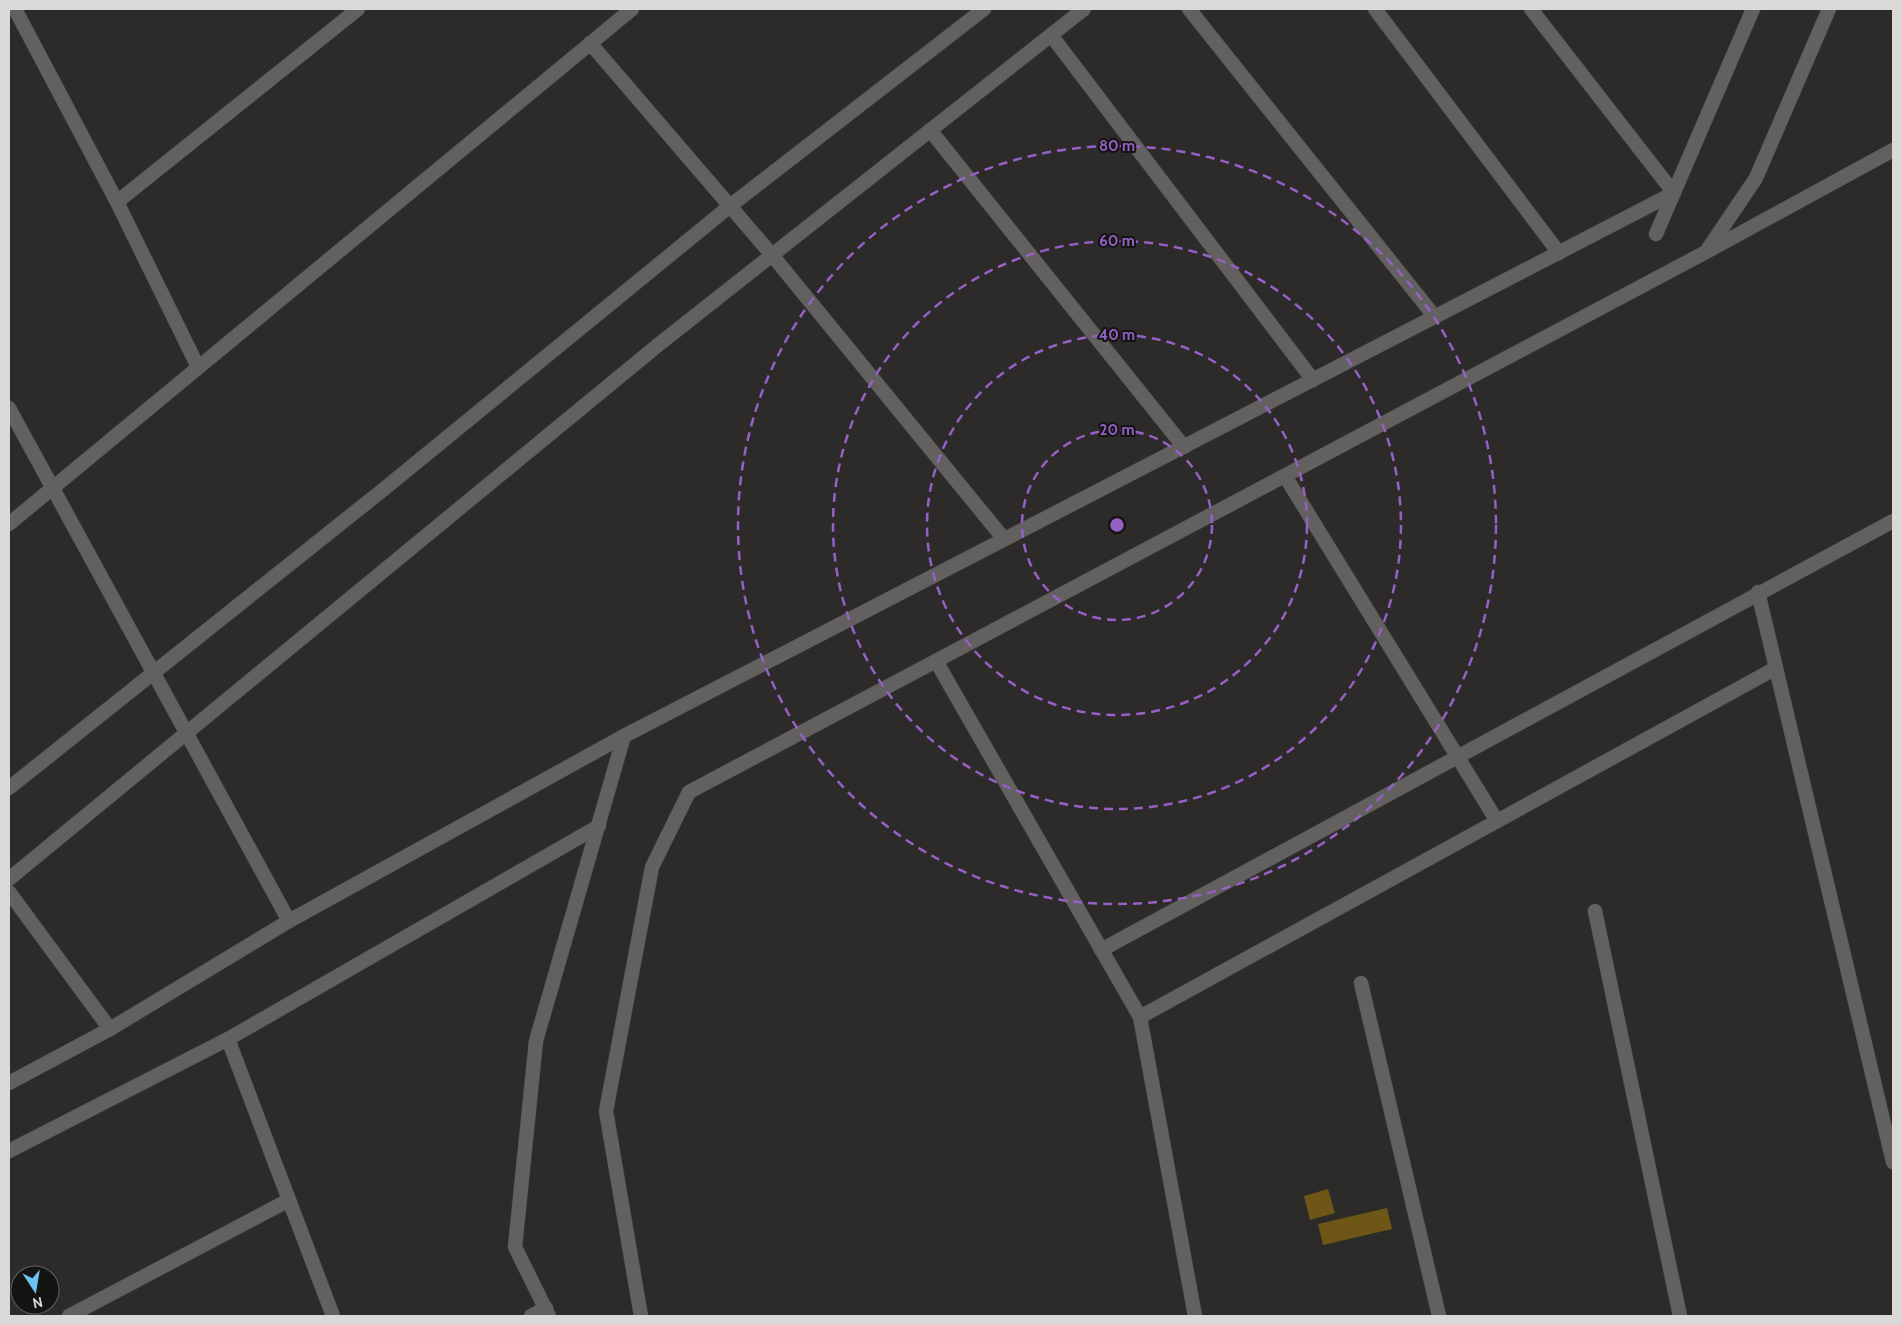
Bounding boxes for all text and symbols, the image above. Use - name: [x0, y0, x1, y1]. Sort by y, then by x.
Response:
- text: 80 m: [1099, 137, 1135, 155]
- text: 60 m: [1099, 232, 1135, 250]
- text: 40 m: [1099, 326, 1135, 344]
- text: 20 m: [1100, 421, 1134, 439]
- centre of rings: [1108, 516, 1126, 534]
- north arrow: [10, 1265, 60, 1315]
- text: N: [31, 1293, 44, 1313]

